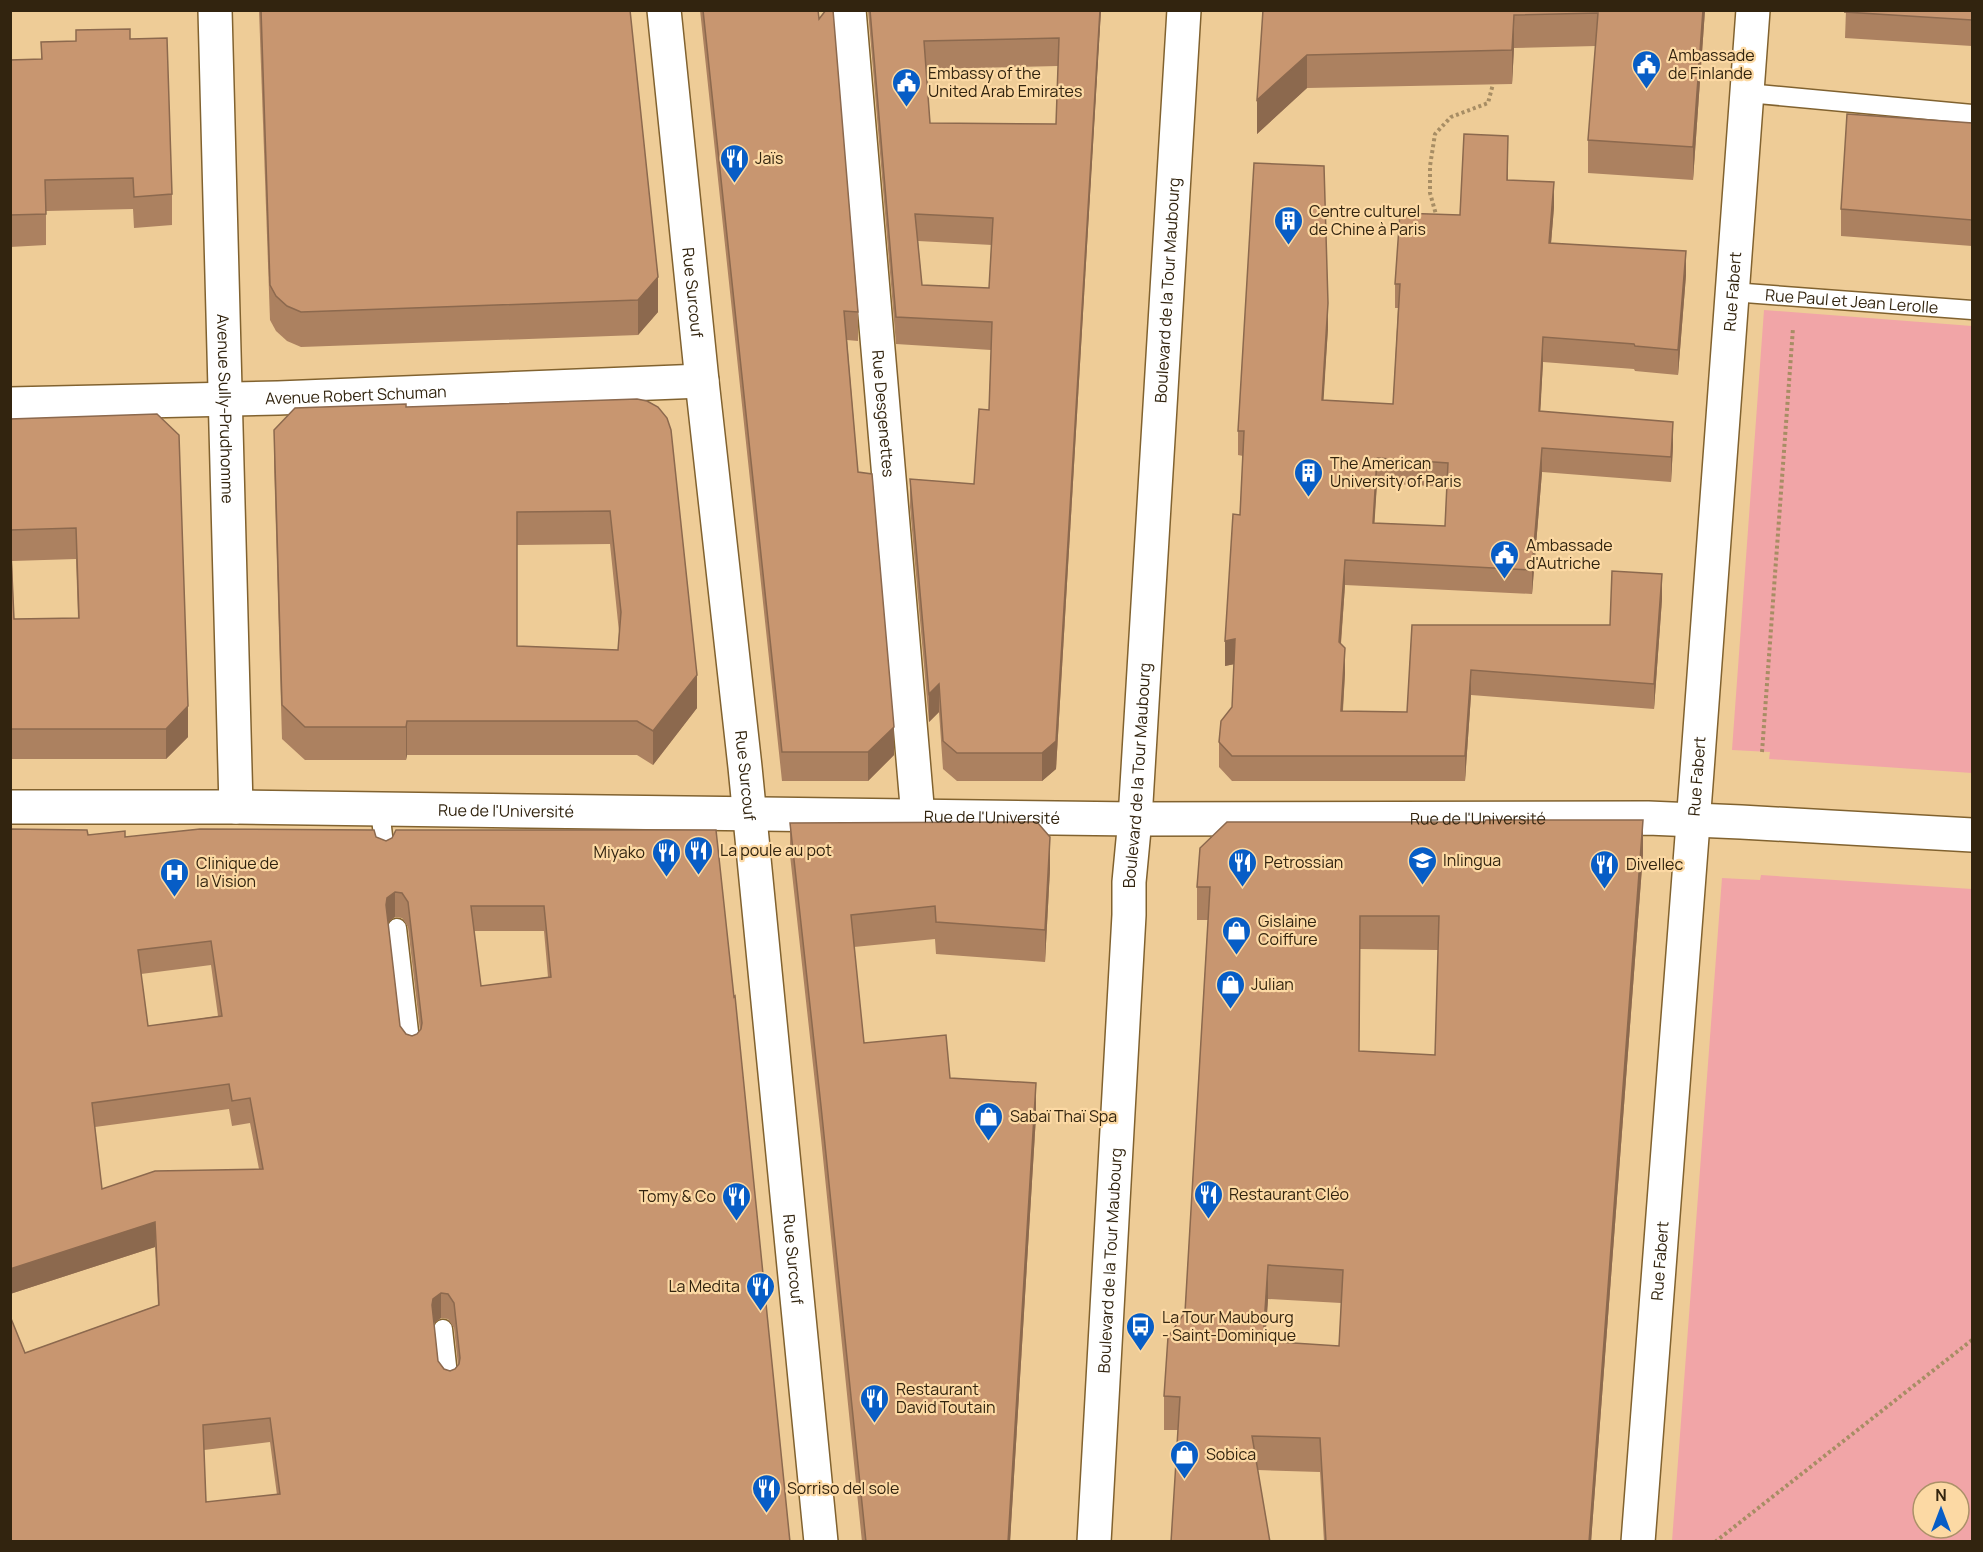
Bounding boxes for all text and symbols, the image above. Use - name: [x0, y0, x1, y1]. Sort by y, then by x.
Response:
- place label: Ambassade de Finlande: [1668, 44, 1755, 84]
- public building icon: Ambassade de Finlande: [1631, 48, 1663, 90]
- place label: Embassy of the United Arab Emirates: [928, 62, 1082, 102]
- public building icon: Embassy of the United Arab Emirates: [891, 66, 923, 108]
- restaurant icon: Jaïs: [718, 142, 750, 184]
- place label: Jaïs: [755, 147, 783, 169]
- street label: Boulevard de la Tour Maubourg: [1149, 177, 1185, 404]
- place label: Centre culturel de Chine à Paris: [1309, 200, 1426, 240]
- building icon: Centre culturel de Chine à Paris: [1272, 204, 1304, 246]
- street label: Rue Surcouf: [677, 246, 709, 339]
- street label: Rue Fabert: [1718, 251, 1746, 332]
- street label: Rue Paul et Jean Lerolle: [1764, 284, 1939, 318]
- street label: Avenue Sully-Prudhomme: [212, 314, 239, 504]
- street label: Rue Desgenettes: [867, 349, 900, 478]
- street label: Avenue Robert Schuman: [265, 380, 447, 409]
- place label: The American University of Paris: [1330, 452, 1461, 492]
- building icon: The American University of Paris: [1293, 456, 1325, 498]
- place label: Ambassade d'Autriche: [1526, 534, 1613, 574]
- public building icon: Ambassade d'Autriche: [1489, 538, 1521, 580]
- street label: Boulevard de la Tour Maubourg: [1118, 662, 1155, 888]
- street label: Rue Surcouf: [730, 729, 761, 822]
- street label: Rue Fabert: [1683, 736, 1711, 817]
- street label: Rue de l'Université: [438, 799, 574, 823]
- street label: Rue de l'Université: [924, 805, 1060, 829]
- street label: Rue de l'Université: [1410, 807, 1546, 829]
- restaurant icon: La poule au pot: [683, 834, 715, 876]
- restaurant icon: Miyako: [650, 836, 682, 878]
- place label: La poule au pot: [720, 839, 832, 861]
- place label: Miyako: [594, 841, 645, 863]
- school or university icon: Inlingua: [1406, 844, 1438, 886]
- restaurant icon: Petrossian: [1227, 846, 1259, 888]
- restaurant icon: Divellec: [1589, 848, 1621, 890]
- place label: Inlingua: [1443, 849, 1501, 871]
- place label: Petrossian: [1264, 851, 1343, 873]
- place label: Clinique de la Vision: [196, 852, 279, 892]
- place label: Divellec: [1626, 853, 1683, 875]
- hospital icon: Clinique de la Vision: [159, 856, 191, 898]
- place label: Gislaine Coiffure: [1258, 910, 1318, 950]
- shop icon: Gislaine Coiffure: [1221, 914, 1253, 956]
- shop icon: Julian: [1214, 968, 1246, 1010]
- place label: Julian: [1251, 973, 1294, 995]
- shop icon: Sabaï Thaï Spa: [973, 1100, 1005, 1142]
- place label: Sabaï Thaï Spa: [1010, 1105, 1117, 1127]
- street label: Boulevard de la Tour Maubourg: [1092, 1147, 1127, 1374]
- restaurant icon: Restaurant Cléo: [1192, 1178, 1224, 1220]
- restaurant icon: Tomy & Co: [721, 1180, 753, 1222]
- place label: Restaurant Cléo: [1229, 1183, 1349, 1205]
- place label: Tomy & Co: [639, 1185, 716, 1207]
- street label: Rue Surcouf: [778, 1213, 809, 1306]
- street label: Rue Fabert: [1646, 1220, 1674, 1301]
- restaurant icon: La Medita: [745, 1270, 777, 1312]
- place label: La Medita: [668, 1275, 740, 1297]
- place label: La Tour Maubourg - Saint-Dominique: [1162, 1306, 1296, 1346]
- bus stop icon: La Tour Maubourg - Saint-Dominique: [1125, 1310, 1157, 1352]
- place label: Restaurant David Toutain: [896, 1378, 996, 1418]
- restaurant icon: Restaurant David Toutain: [859, 1382, 891, 1424]
- shop icon: Sobica: [1169, 1438, 1201, 1480]
- place label: Sobica: [1206, 1443, 1256, 1465]
- restaurant icon: Sorriso del sole: [750, 1472, 782, 1514]
- place label: Sorriso del sole: [787, 1477, 899, 1499]
- north arrow: [1911, 1480, 1971, 1540]
- text: N: [1935, 1484, 1947, 1506]

